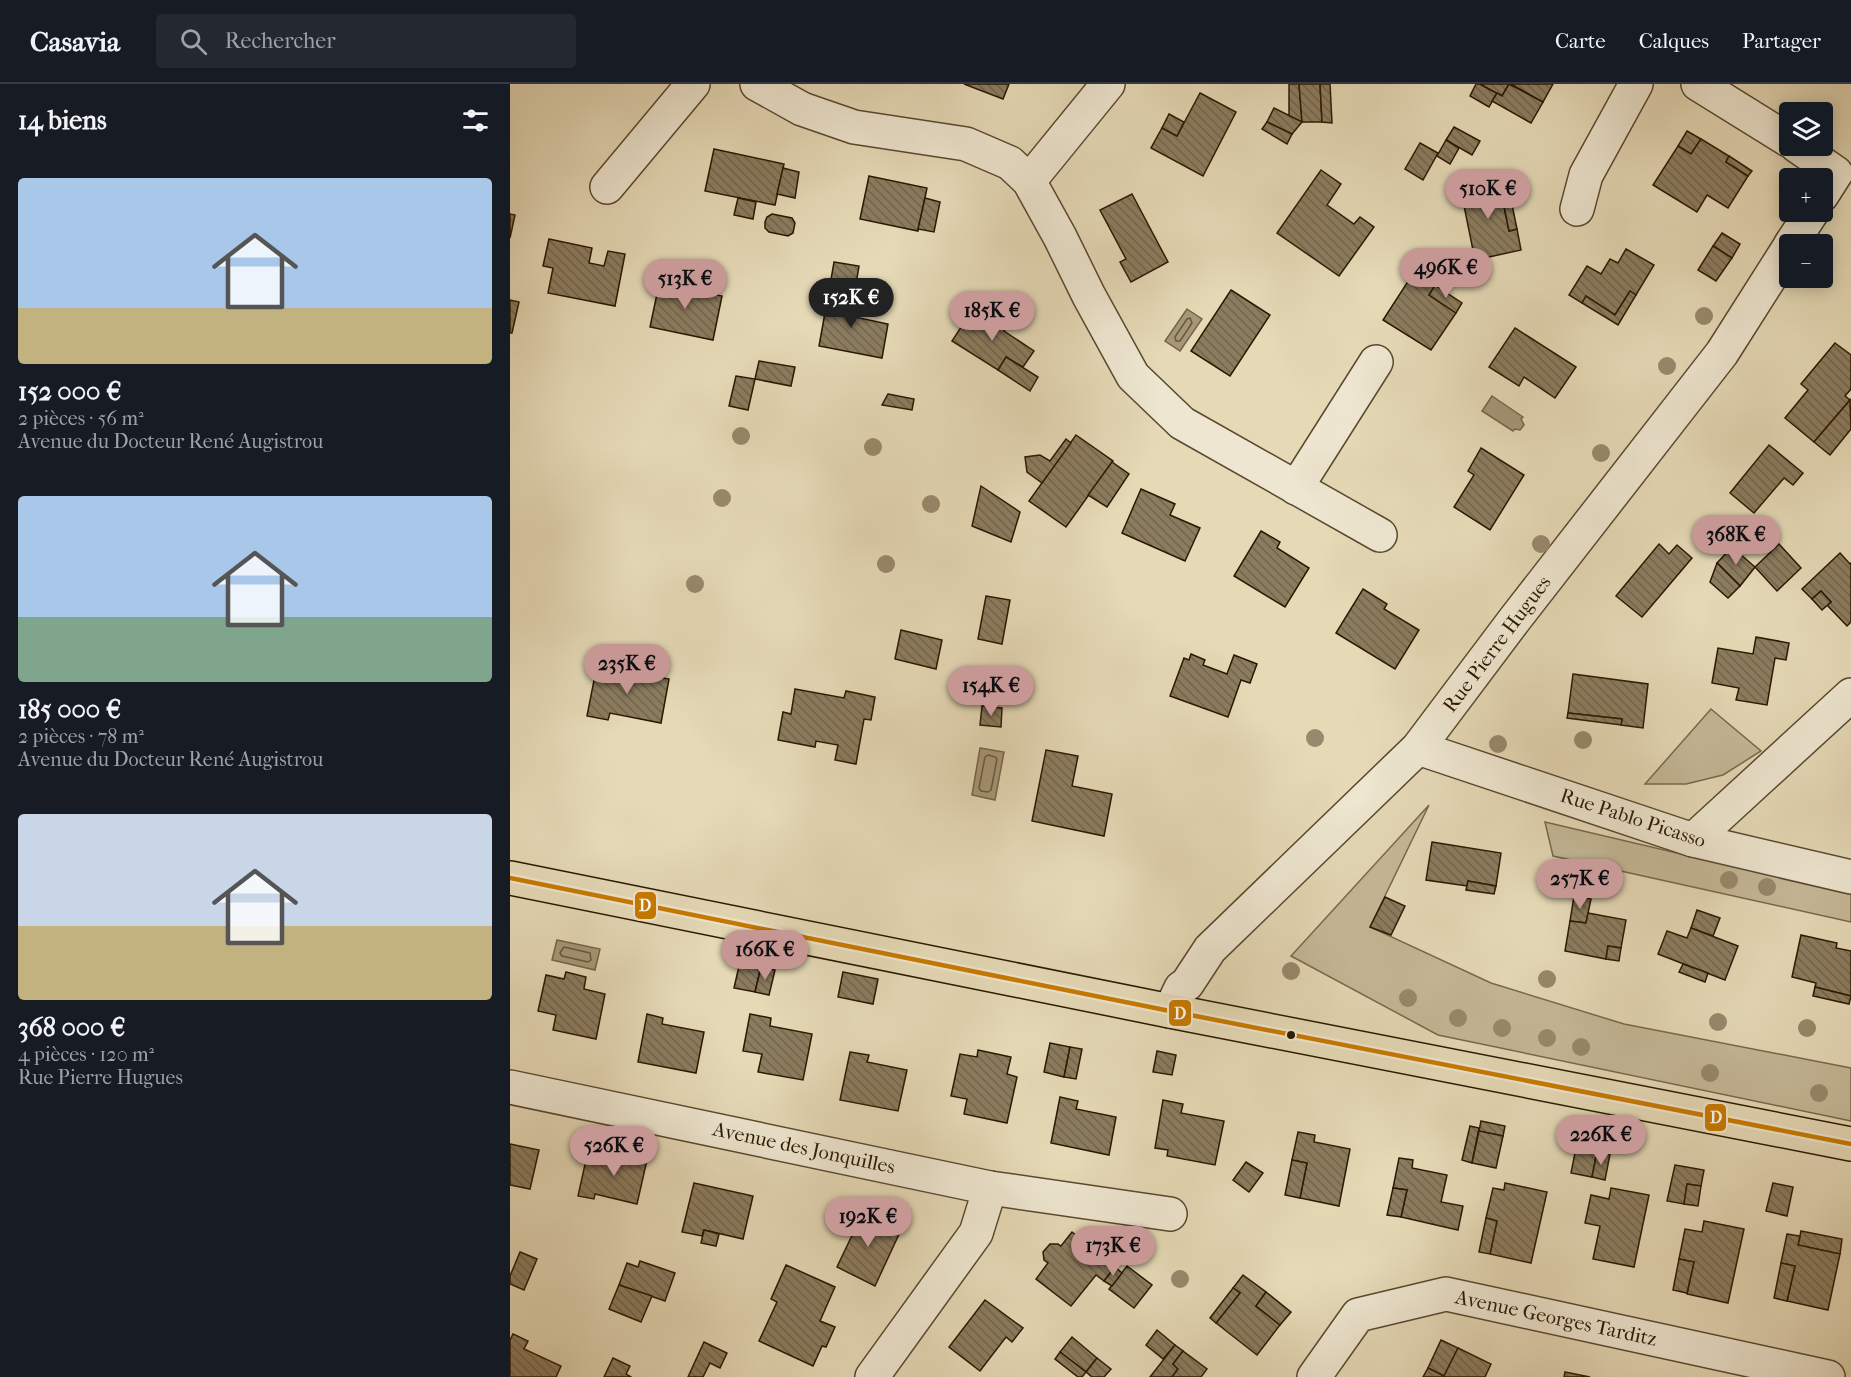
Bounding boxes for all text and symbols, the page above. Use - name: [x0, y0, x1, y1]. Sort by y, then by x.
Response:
- search box: [156, 14, 576, 68]
- text: Casavia: [30, 25, 120, 58]
- icon: search: [177, 25, 210, 58]
- text: Rechercher: [225, 28, 336, 54]
- text: Carte: [1555, 29, 1606, 53]
- text: Calques: [1639, 29, 1709, 53]
- text: Partager: [1742, 29, 1821, 53]
- map controls: [1779, 102, 1833, 288]
- button: layers: [1779, 102, 1833, 156]
- icon: filters: [459, 104, 492, 137]
- text: 14 biens: [18, 105, 107, 136]
- button: +: [1779, 168, 1833, 222]
- pin: 510K €: [1439, 169, 1537, 220]
- text: 510K €: [1459, 177, 1517, 200]
- icon: home: [201, 217, 309, 325]
- button: −: [1779, 234, 1833, 288]
- pin: 496K €: [1397, 248, 1495, 299]
- text: 496K €: [1414, 256, 1478, 279]
- pin: 513K €: [636, 259, 734, 310]
- text: 513K €: [658, 267, 712, 290]
- pin: 152K €: [802, 278, 900, 329]
- text: 152K €: [823, 286, 879, 309]
- pin: 185K €: [943, 291, 1041, 342]
- text: 185K €: [964, 299, 1020, 322]
- text: 152 000 €: [18, 376, 121, 407]
- text: 2 pièces · 56 m²: [18, 407, 144, 430]
- text: Avenue du Docteur René Augistrou: [18, 430, 323, 453]
- pin: 368K €: [1687, 515, 1785, 566]
- text: 368K €: [1706, 523, 1766, 546]
- icon: home: [201, 535, 309, 643]
- street label: Rue Pierre Hugues: [1438, 571, 1556, 717]
- pin: 235K €: [578, 644, 676, 695]
- text: 235K €: [598, 652, 656, 675]
- pin: 154K €: [942, 666, 1040, 717]
- text: 154K €: [962, 674, 1020, 697]
- text: 185 000 €: [18, 694, 121, 725]
- text: 2 pièces · 78 m²: [18, 725, 144, 748]
- text: Avenue du Docteur René Augistrou: [18, 748, 323, 771]
- street label: Rue Pablo Picasso: [1557, 784, 1709, 852]
- icon: home: [201, 853, 309, 961]
- pin: 257K €: [1531, 859, 1629, 910]
- text: 257K €: [1550, 867, 1610, 890]
- line badge: D: [634, 891, 657, 920]
- text: D: [639, 896, 651, 915]
- pin: 166K €: [716, 930, 814, 981]
- text: 166K €: [735, 938, 795, 961]
- line badge: D: [1168, 999, 1192, 1027]
- text: D: [1174, 1004, 1186, 1023]
- text: 368 000 €: [18, 1012, 125, 1043]
- unlabelled marker: [1285, 1029, 1297, 1041]
- text: 4 pièces · 120 m²: [18, 1043, 154, 1066]
- text: Rue Pierre Hugues: [18, 1066, 183, 1089]
- line badge: D: [1704, 1103, 1727, 1132]
- text: D: [1710, 1108, 1722, 1127]
- pin: 226K €: [1552, 1115, 1650, 1166]
- street label: Avenue des Jonquilles: [710, 1117, 897, 1179]
- text: 226K €: [1570, 1123, 1632, 1146]
- pin: 526K €: [565, 1126, 663, 1177]
- text: 526K €: [584, 1134, 644, 1157]
- pin: 192K €: [819, 1197, 917, 1248]
- text: 192K €: [839, 1205, 897, 1228]
- pin: 173K €: [1064, 1226, 1162, 1277]
- text: 173K €: [1085, 1234, 1141, 1257]
- street label: Avenue Georges Tarditz: [1452, 1285, 1659, 1351]

